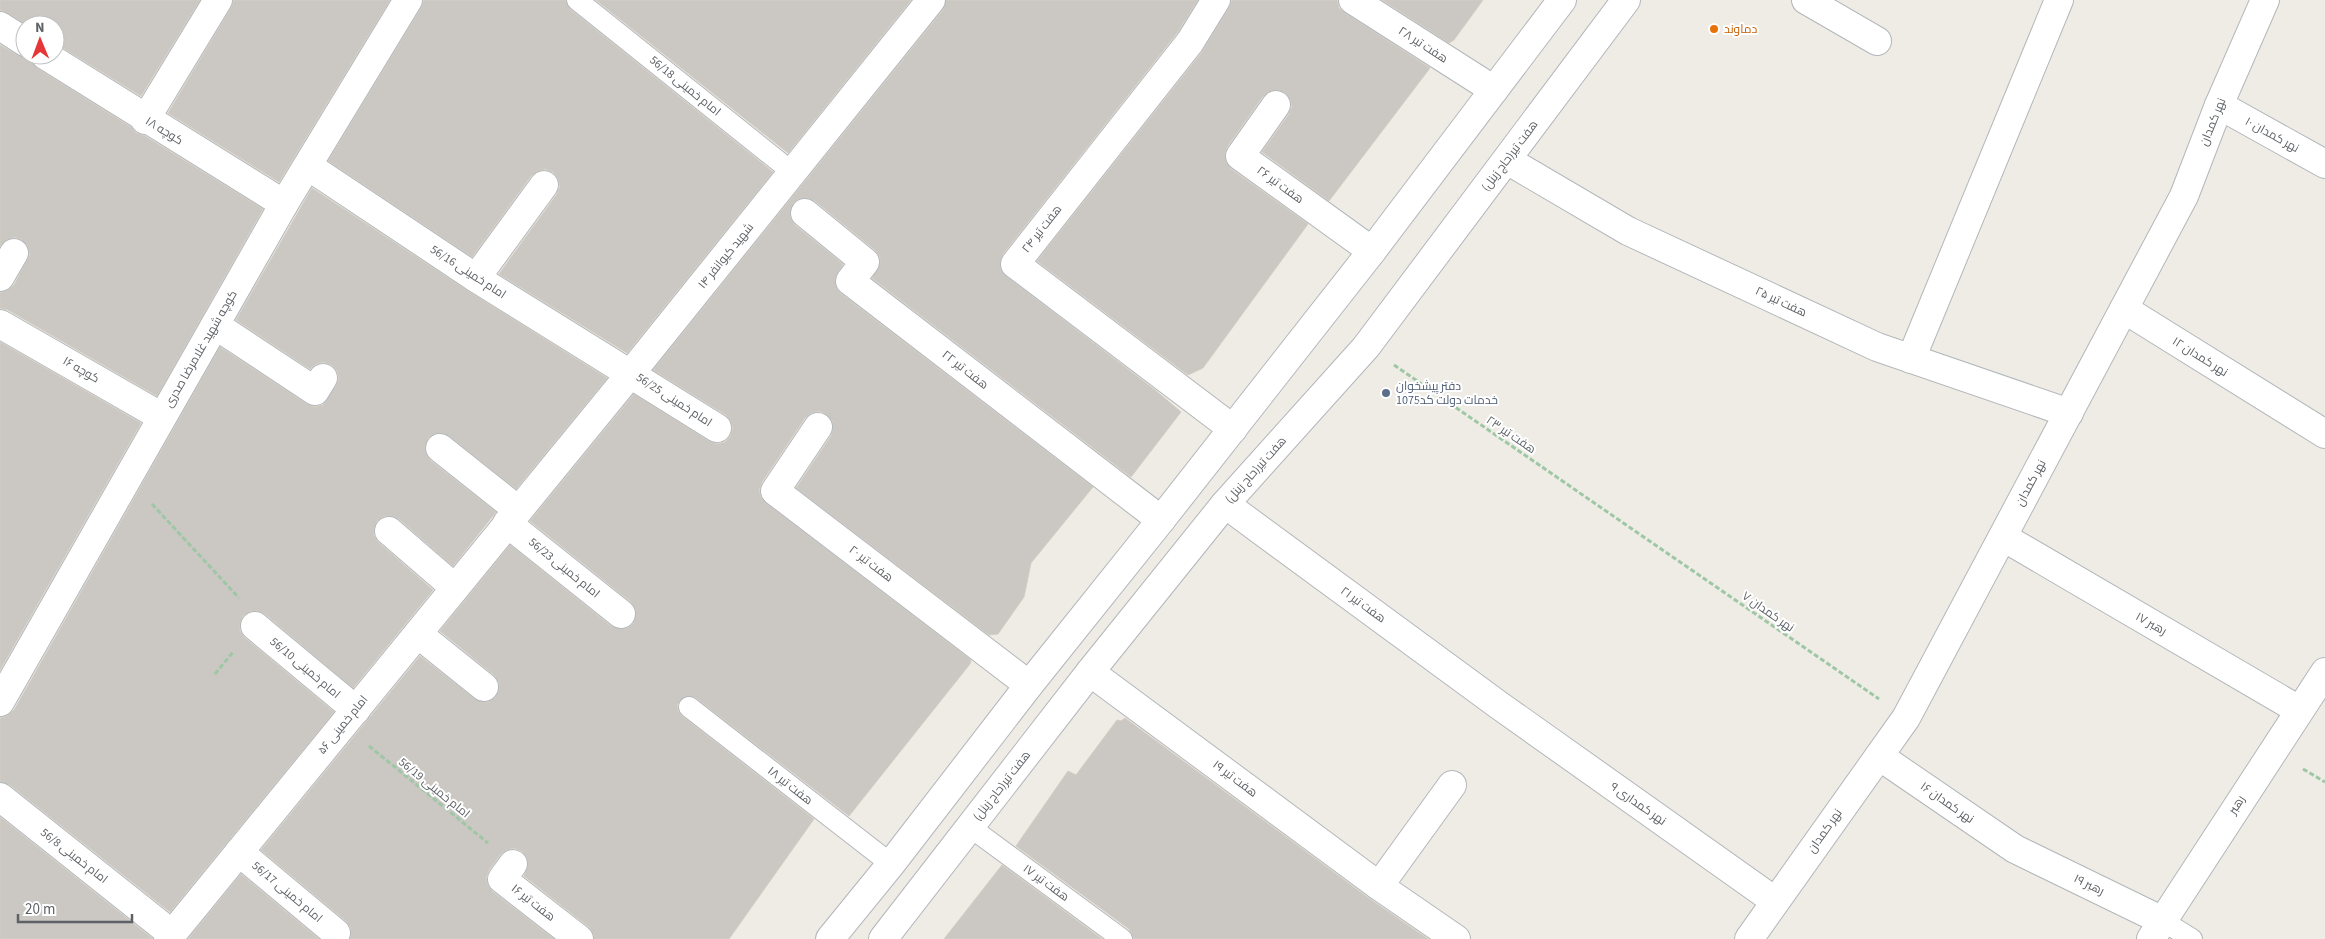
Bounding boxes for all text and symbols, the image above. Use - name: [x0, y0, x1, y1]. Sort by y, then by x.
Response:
- north arrow: [15, 15, 65, 65]
- text: N: [35, 18, 45, 38]
- place label: دماوند: [1724, 21, 1757, 38]
- street label: هفت تیر ۲۸: [1395, 23, 1451, 67]
- marker: دماوند: [1708, 23, 1720, 35]
- street label: امام خمینی 56/18: [646, 52, 724, 120]
- street label: نهر کمدان: [2196, 95, 2230, 149]
- street label: کوچه ۱۸: [142, 113, 186, 149]
- street label: نهر کمدان ۱۰: [2242, 113, 2302, 157]
- street label: هفت تیر(حاج زینل): [1478, 117, 1542, 195]
- street label: هفت تیر ۲۶: [1253, 162, 1307, 208]
- street label: هفت تیر ۲۴: [1018, 202, 1066, 256]
- street label: شهید کیوانفر ۱۴: [694, 220, 758, 292]
- street label: امام خمینی 56/16: [427, 241, 509, 303]
- street label: هفت تیر ۲۵: [1752, 283, 1810, 321]
- street label: کوچه شهید غلامرضا صدری: [160, 287, 242, 411]
- street label: نهر کمدان ۱۲: [2169, 333, 2231, 381]
- street label: هفت تیر ۲۲: [938, 346, 992, 394]
- street label: کوچه ۱۶: [59, 353, 103, 387]
- street label: امام خمینی 56/25: [633, 369, 715, 431]
- place label: دفتر پیشخوان خدمات دولت کد1075: [1396, 378, 1498, 409]
- marker: دفتر پیشخوان خدمات دولت کد1075: [1380, 387, 1392, 399]
- street label: هفت تیر ۲۳: [1483, 412, 1539, 458]
- street label: هفت تیر(حاج زینل): [1221, 433, 1291, 507]
- street label: نهر کمدان: [2012, 457, 2050, 509]
- street label: امام خمینی 56/23: [525, 534, 603, 602]
- street label: هفت تیر ۲۰: [845, 542, 897, 586]
- street label: هفت تیر ۲۱: [1337, 583, 1389, 627]
- street label: نهر کمدان ۷: [1738, 588, 1798, 636]
- street label: رهبر ۱۷: [2132, 608, 2170, 640]
- street label: امام خمینی 56/10: [266, 633, 344, 703]
- street label: امام خمینی ۵۶: [314, 692, 372, 758]
- street label: هفت تیر(حاج زینل): [969, 747, 1035, 825]
- street label: امام خمینی 56/19: [395, 754, 473, 822]
- street label: هفت تیر ۱۹: [1209, 757, 1261, 801]
- street label: هفت تیر ۱۸: [764, 763, 816, 809]
- street label: نهر کمداری ۹: [1607, 778, 1669, 830]
- street label: نهر کمدان ۱۶: [1917, 778, 1977, 828]
- street label: رهبر: [2224, 792, 2250, 819]
- street label: نهر کمدان: [1804, 805, 1846, 857]
- street label: امام خمینی 56/8: [37, 824, 111, 888]
- street label: امام خمینی 56/17: [248, 857, 326, 927]
- street label: هفت تیر ۱۷: [1019, 860, 1073, 906]
- street label: رهبر ۱۹: [2071, 870, 2107, 900]
- street label: هفت تیر ۱۶: [507, 880, 559, 926]
- scale bar: [18, 892, 131, 924]
- text: 20 m: [25, 899, 55, 920]

